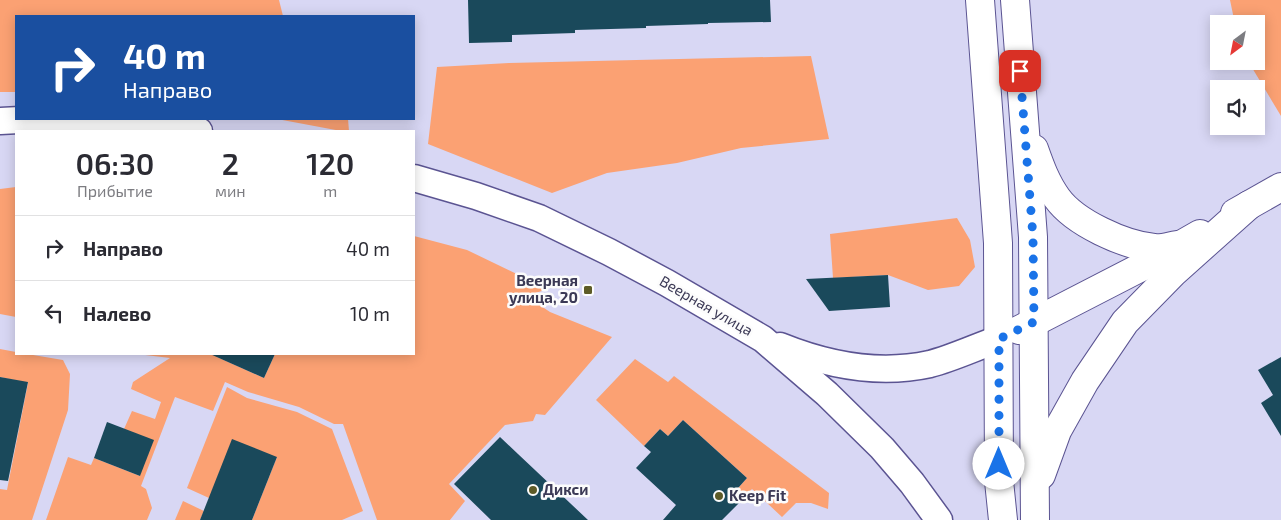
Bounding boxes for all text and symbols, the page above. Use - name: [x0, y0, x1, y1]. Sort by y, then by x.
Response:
- north arrow: [1210, 15, 1265, 70]
- map controls: [1210, 15, 1265, 135]
- text: 40 m: [123, 34, 206, 76]
- icon: right: [40, 35, 105, 100]
- pin: [999, 50, 1041, 92]
- icon: arrive: [1006, 57, 1034, 85]
- text: Направо: [123, 76, 212, 102]
- button: sound: [1210, 80, 1265, 135]
- text: 06:30: [76, 145, 154, 181]
- text: 2: [222, 145, 239, 181]
- text: 120: [306, 145, 354, 181]
- text: Прибытие: [77, 181, 153, 200]
- text: мин: [215, 181, 246, 200]
- text: m: [323, 181, 337, 200]
- icon: right: [40, 234, 68, 262]
- text: Направо: [83, 237, 163, 260]
- text: 40 m: [346, 237, 390, 260]
- place label: Веерная улица, 20: [509, 271, 578, 306]
- street label: Веерная улица: [656, 271, 756, 340]
- marker: Веерная улица, 20: [582, 284, 594, 296]
- icon: left: [40, 299, 68, 327]
- text: Налево: [83, 302, 151, 325]
- text: 10 m: [350, 302, 390, 325]
- position arrow: [972, 437, 1024, 489]
- place label: Дикси: [543, 480, 588, 498]
- marker: Дикси: [527, 484, 539, 496]
- place label: Keep Fit: [729, 486, 786, 504]
- marker: Keep Fit: [713, 490, 725, 502]

